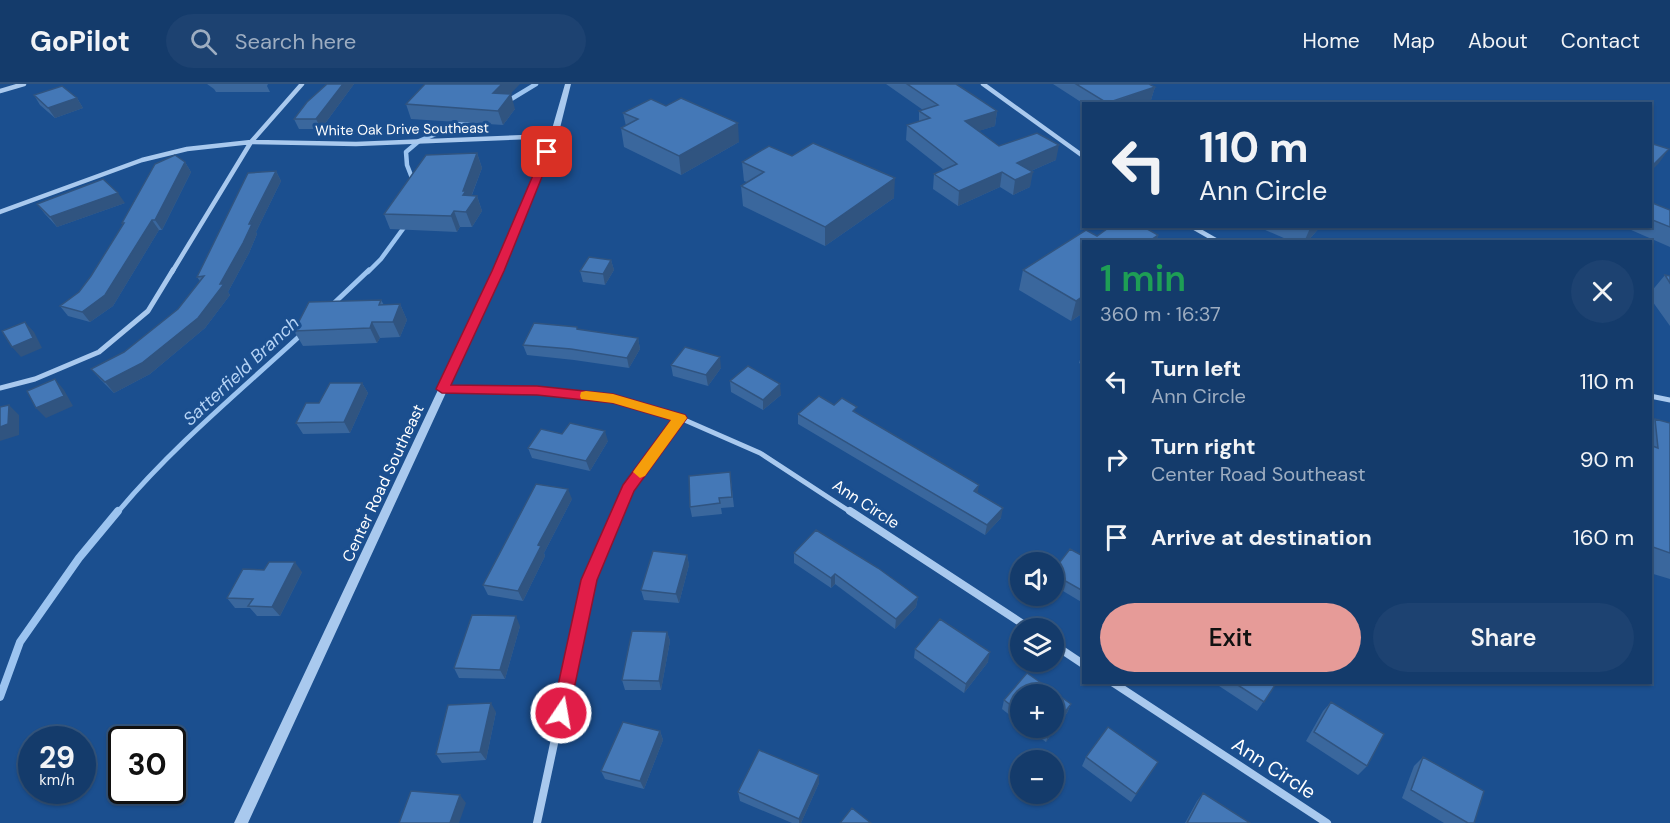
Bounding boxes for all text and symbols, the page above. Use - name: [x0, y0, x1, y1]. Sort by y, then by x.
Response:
- search box: [166, 14, 586, 68]
- text: GoPilot: [30, 23, 130, 60]
- icon: search: [187, 25, 220, 58]
- text: Search here: [235, 27, 356, 56]
- text: Home: [1302, 27, 1360, 55]
- text: Map: [1393, 27, 1435, 55]
- text: About: [1468, 27, 1528, 55]
- text: Contact: [1561, 27, 1640, 55]
- street label: White Oak Drive Southeast: [315, 118, 489, 140]
- text: 110 m: [1199, 120, 1309, 175]
- pin: [521, 126, 572, 177]
- icon: left: [1100, 126, 1178, 204]
- icon: arrive: [530, 135, 563, 168]
- text: Ann Circle: [1199, 173, 1327, 208]
- text: 1 min: [1100, 255, 1186, 302]
- button: close: [1571, 260, 1634, 323]
- text: 360 m · 16:37: [1100, 301, 1221, 327]
- water label: Satterfield Branch: [178, 311, 304, 431]
- text: Turn left: [1151, 354, 1241, 383]
- icon: left: [1100, 365, 1133, 398]
- text: 110 m: [1580, 367, 1634, 396]
- text: Ann Circle: [1151, 383, 1246, 409]
- street label: Center Road Southeast: [337, 401, 429, 565]
- text: Turn right: [1151, 432, 1256, 461]
- icon: right: [1100, 443, 1133, 476]
- text: 90 m: [1580, 445, 1634, 474]
- text: Center Road Southeast: [1151, 461, 1366, 487]
- street label: Ann Circle: [828, 475, 904, 533]
- icon: arrive: [1100, 521, 1133, 554]
- text: Arrive at destination: [1151, 523, 1372, 552]
- text: 160 m: [1573, 523, 1634, 552]
- map controls: [1010, 552, 1064, 804]
- button: sound: [1010, 552, 1064, 606]
- button: Exit: [1100, 603, 1361, 672]
- button: Share: [1373, 603, 1634, 672]
- button: layers: [1010, 618, 1064, 672]
- position arrow: [529, 681, 593, 745]
- button: +: [1010, 684, 1064, 738]
- speed limit sign: 30: [108, 726, 186, 804]
- street label: Ann Circle: [1227, 731, 1321, 805]
- text: 29: [39, 738, 75, 777]
- button: −: [1010, 750, 1064, 804]
- text: km/h: [39, 770, 75, 790]

